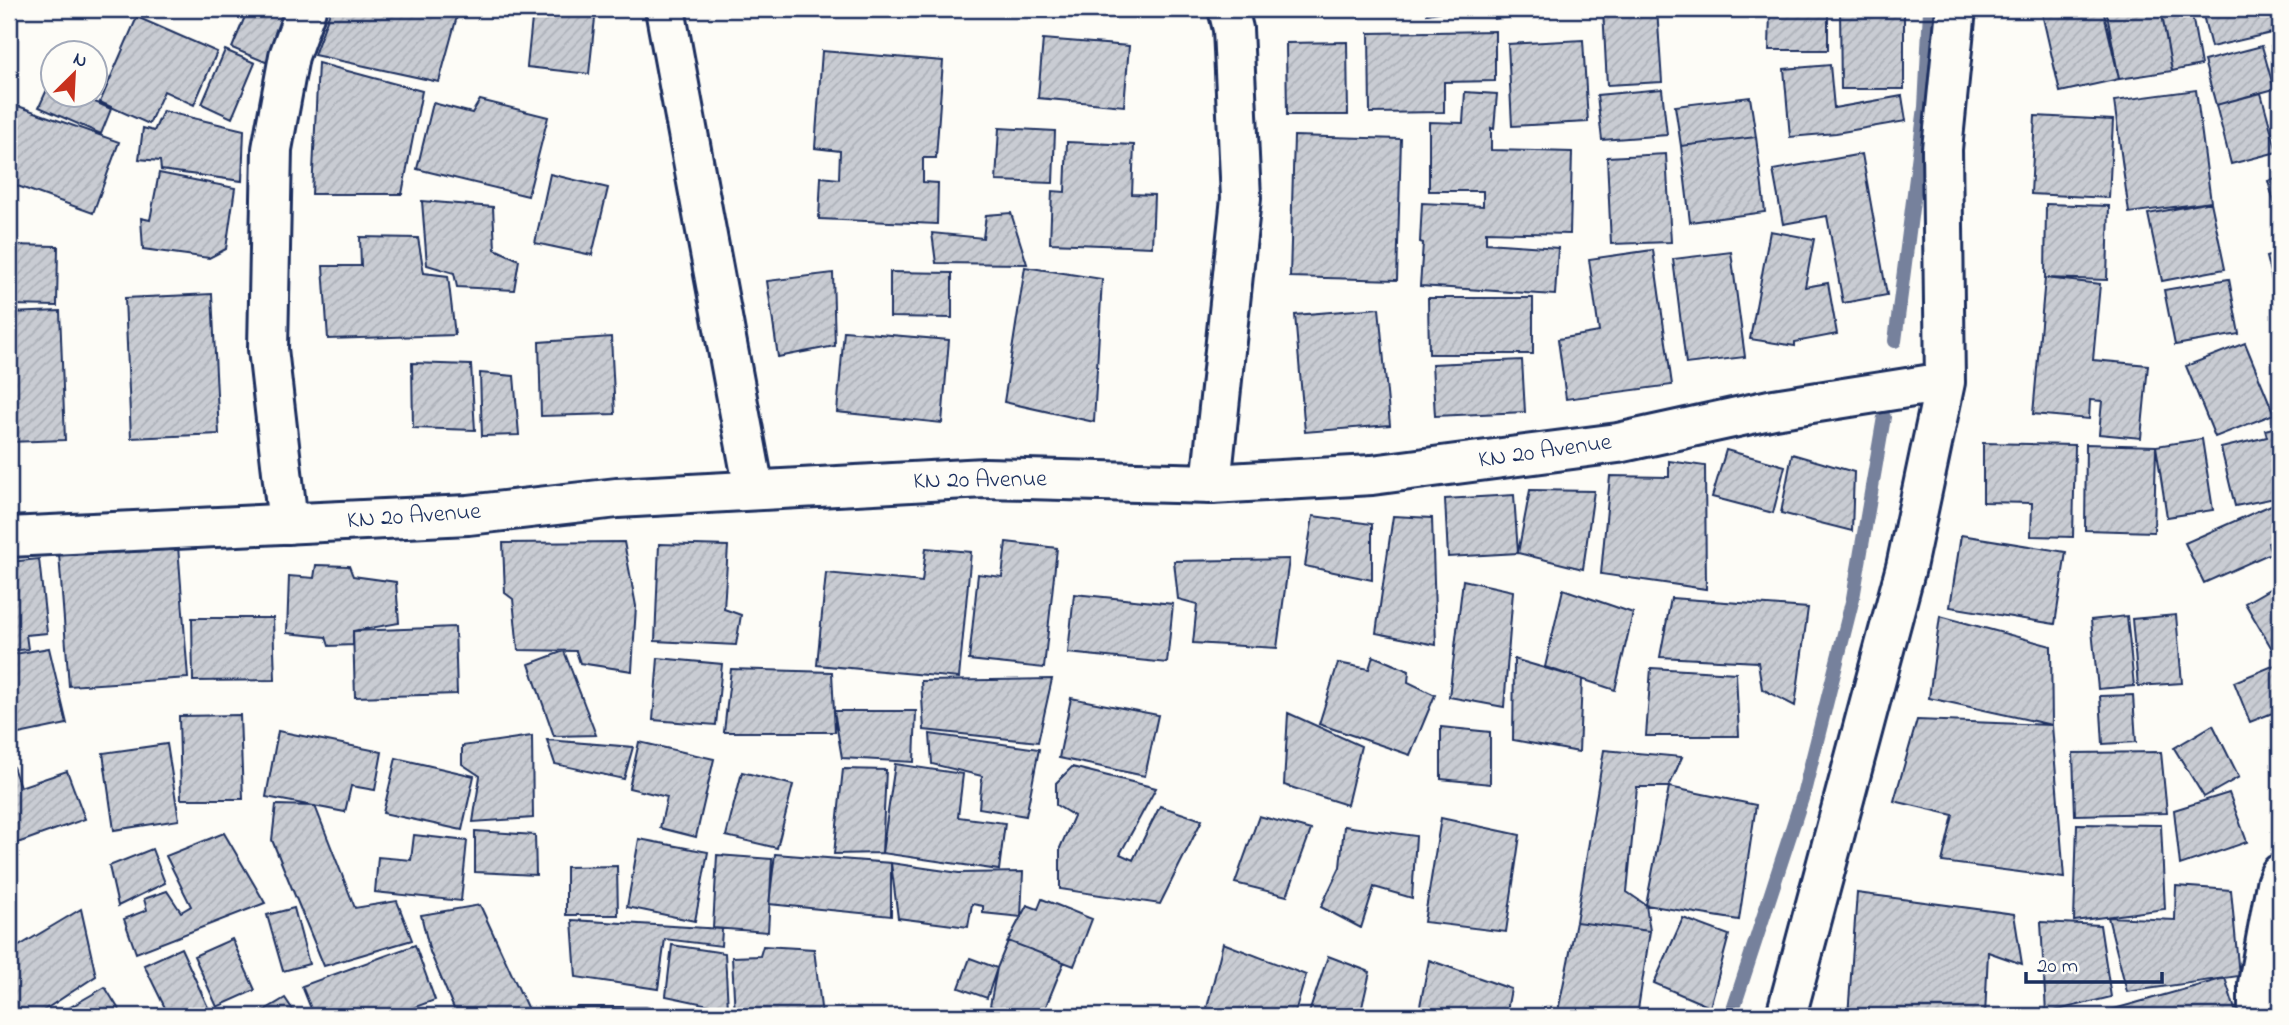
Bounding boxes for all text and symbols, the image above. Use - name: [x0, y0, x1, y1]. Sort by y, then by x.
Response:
- north arrow: [38, 38, 108, 108]
- text: N: [69, 46, 91, 76]
- street label: KN 20 Avenue: [1476, 425, 1614, 479]
- street label: KN 20 Avenue: [913, 462, 1047, 500]
- street label: KN 20 Avenue: [346, 495, 482, 539]
- scale bar: [2026, 941, 2163, 985]
- text: 20 m: [2037, 952, 2078, 982]

